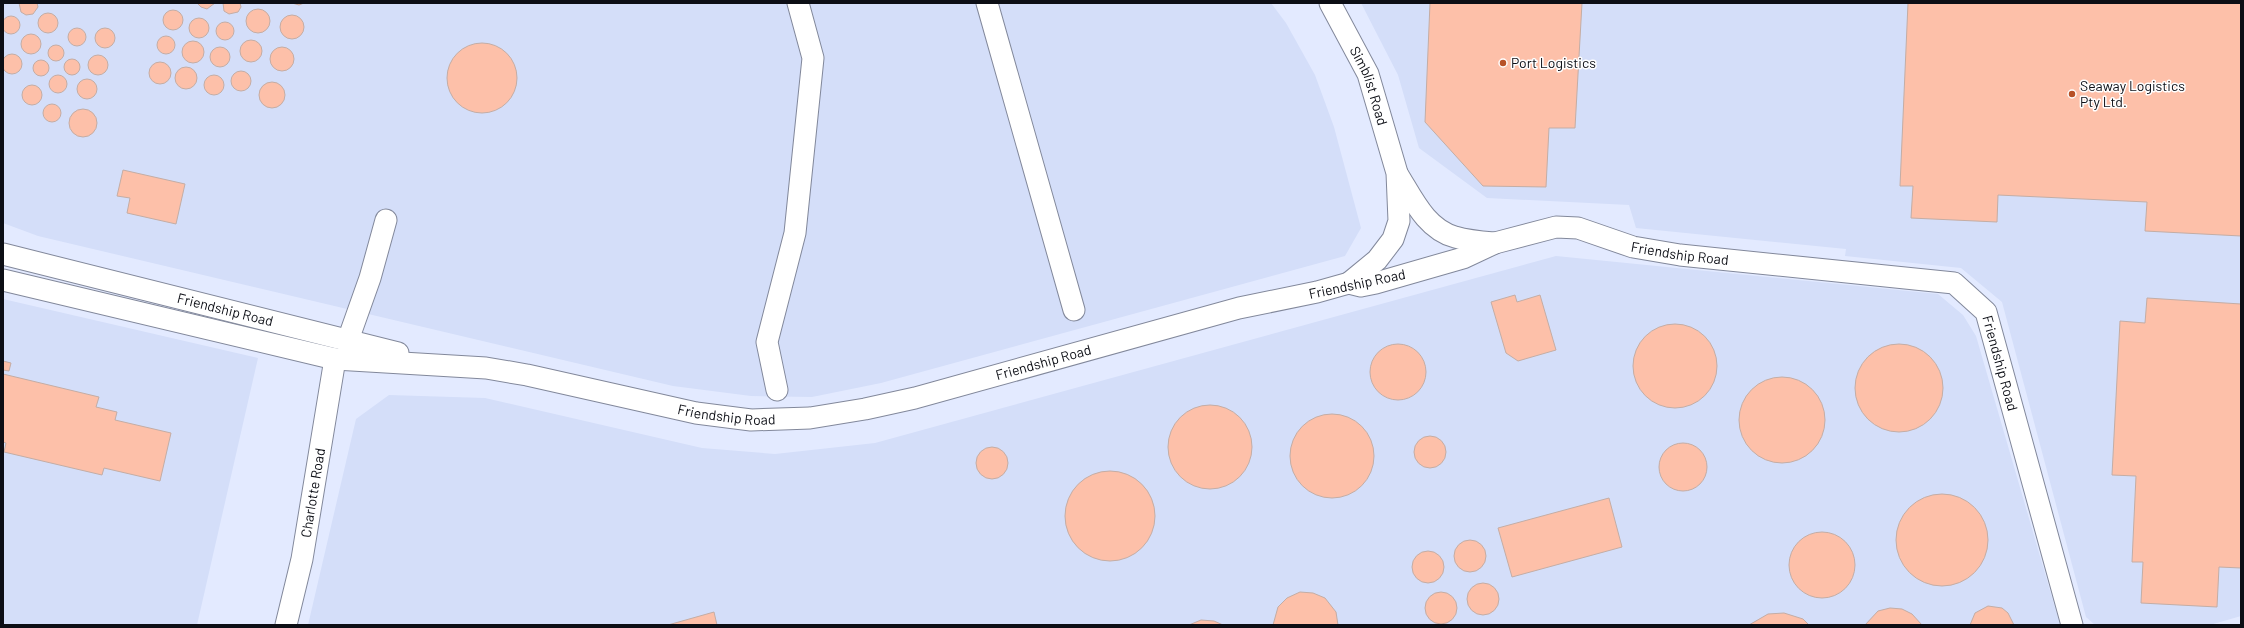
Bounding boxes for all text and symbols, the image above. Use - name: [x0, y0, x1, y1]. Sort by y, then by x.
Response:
- street label: Simblist Road: [1347, 43, 1392, 127]
- place label: Port Logistics: [1511, 54, 1596, 71]
- marker: Port Logistics: [1498, 58, 1508, 68]
- place label: Seaway Logistics Pty Ltd.: [2080, 77, 2185, 110]
- marker: Seaway Logistics Pty Ltd.: [2067, 89, 2077, 99]
- street label: Friendship Road: [1630, 238, 1730, 268]
- street label: Friendship Road: [1307, 265, 1407, 302]
- street label: Friendship Road: [175, 289, 275, 329]
- street label: Friendship Road: [1979, 313, 2022, 413]
- street label: Friendship Road: [994, 340, 1093, 383]
- street label: Friendship Road: [676, 400, 776, 428]
- street label: Charlotte Road: [297, 447, 328, 539]

